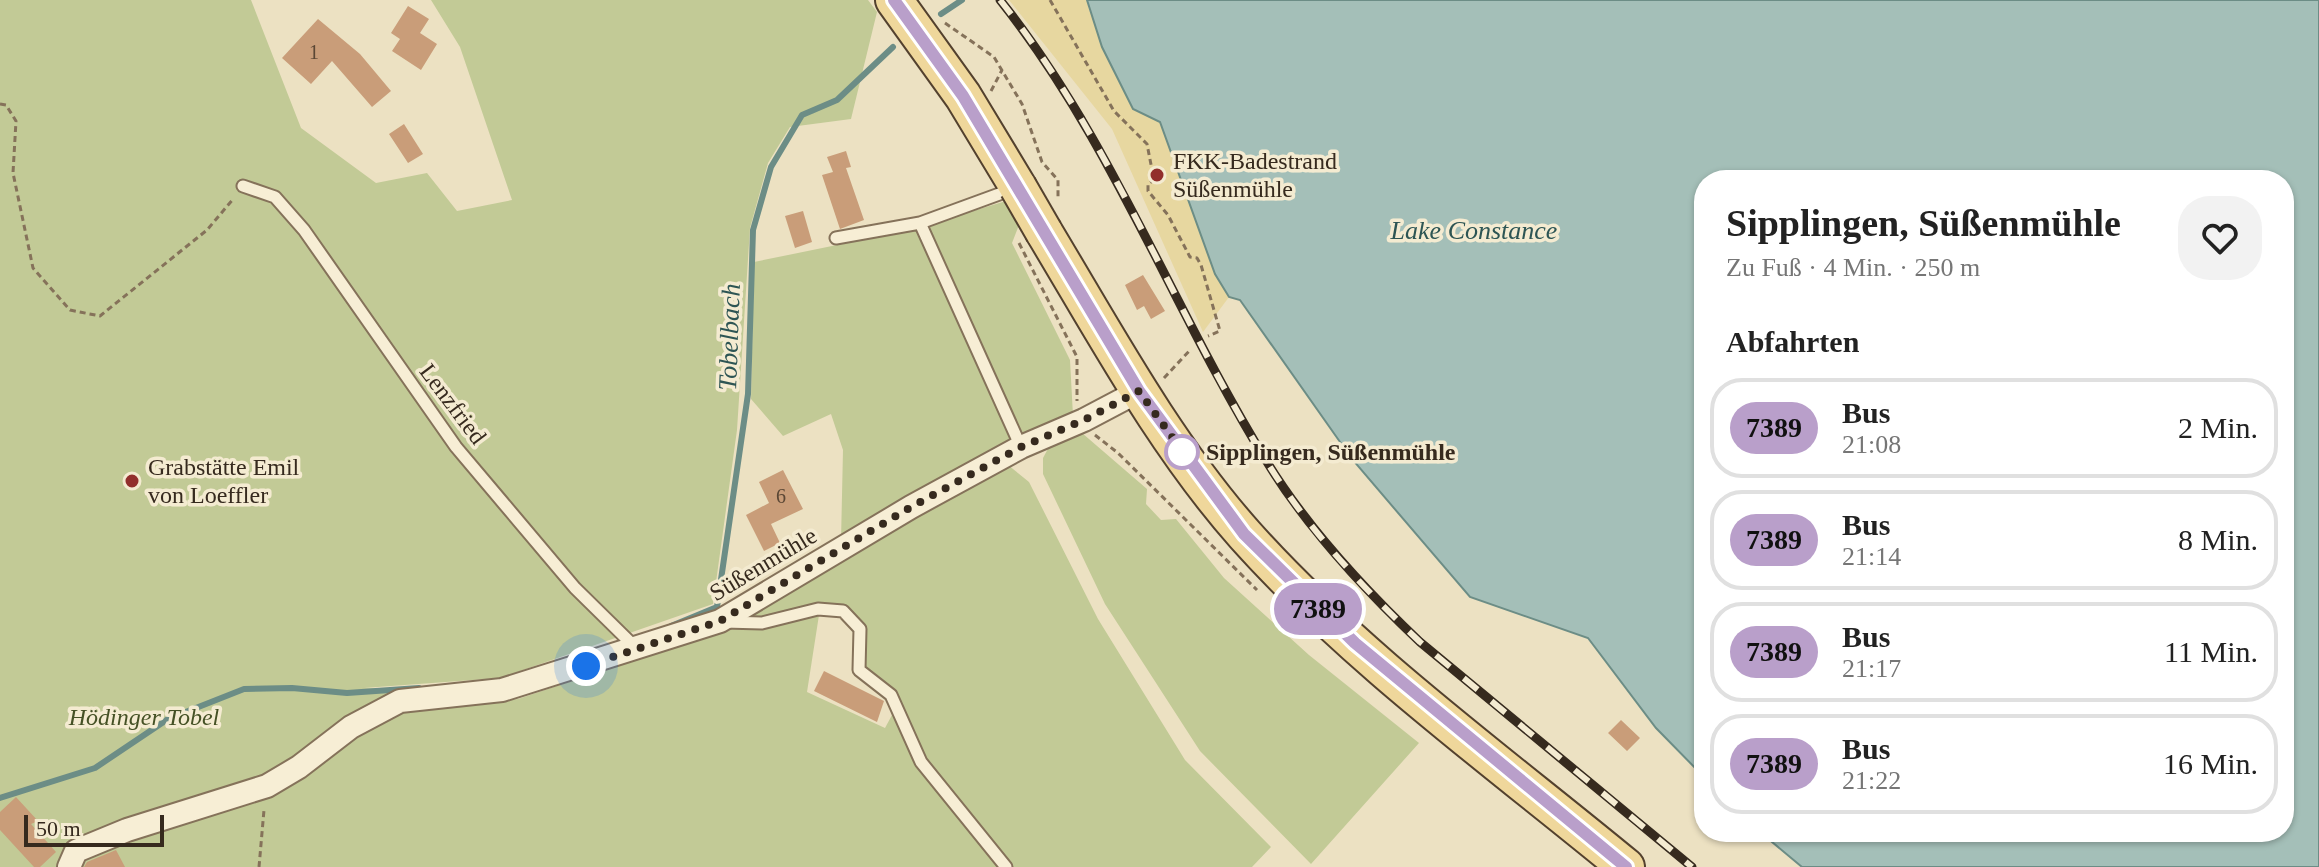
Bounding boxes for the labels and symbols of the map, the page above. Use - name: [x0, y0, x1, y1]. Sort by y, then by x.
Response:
- house number: 1: [309, 41, 319, 63]
- place label: FKK-Badestrand Süßenmühle: [1173, 148, 1337, 202]
- marker: FKK-Badestrand Süßenmühle: [1148, 166, 1166, 184]
- water label: Lake Constance: [1390, 216, 1557, 245]
- water label: Tobelbach: [713, 283, 746, 391]
- street label: Lenzfried: [415, 359, 491, 449]
- marker: Sipplingen, Süßenmühle: [1165, 435, 1199, 469]
- place label: Sipplingen, Süßenmühle: [1206, 439, 1456, 465]
- place label: Grabstätte Emil von Loeffler: [148, 454, 300, 508]
- marker: Grabstätte Emil von Loeffler: [123, 472, 141, 490]
- house number: 6: [776, 485, 786, 507]
- street label: Süßenmühle: [705, 522, 821, 606]
- line badge: 7389: [1262, 583, 1374, 635]
- your location: [566, 646, 606, 686]
- park label: Hödinger Tobel: [68, 704, 220, 730]
- scale bar: [24, 811, 164, 847]

